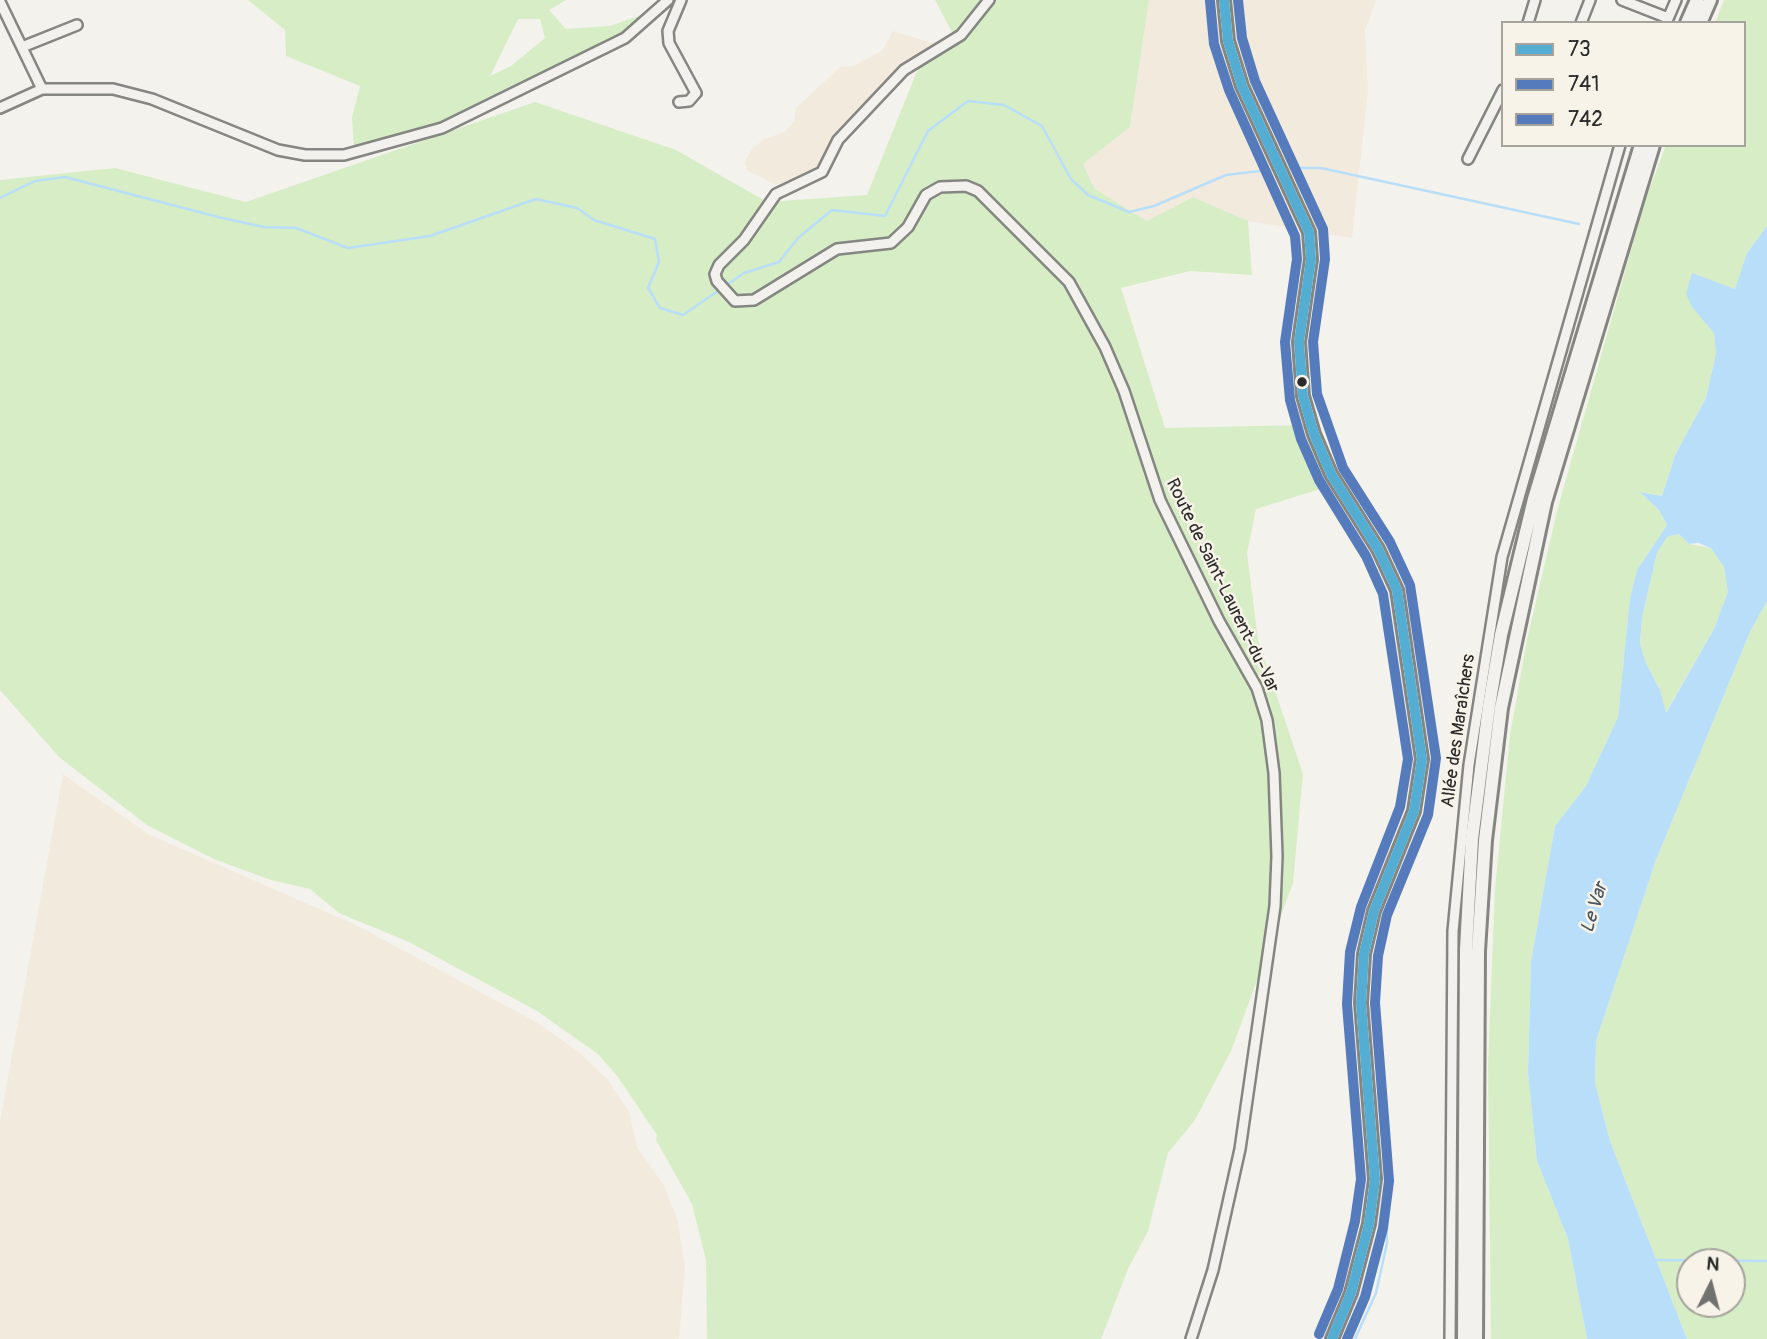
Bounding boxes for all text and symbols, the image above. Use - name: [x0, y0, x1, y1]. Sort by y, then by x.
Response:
- legend: [1501, 21, 1746, 147]
- text: 73: [1568, 36, 1591, 63]
- text: 741: [1568, 71, 1600, 98]
- text: 742: [1568, 106, 1603, 133]
- unlabelled marker: [1295, 375, 1309, 389]
- street label: Route de Saint-Laurent-du-Var: [1161, 475, 1283, 697]
- street label: Allée des Maraîchers: [1438, 653, 1480, 809]
- water label: Le Var: [1577, 880, 1613, 936]
- north arrow: [1676, 1248, 1746, 1318]
- text: N: [1705, 1251, 1721, 1277]

